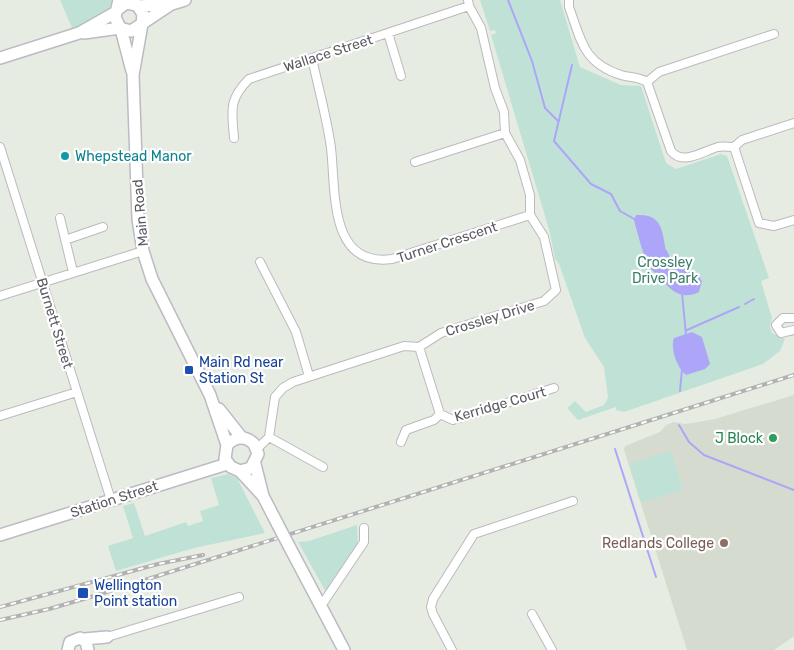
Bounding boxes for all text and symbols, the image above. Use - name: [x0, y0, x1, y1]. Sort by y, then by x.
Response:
- street label: Wallace Street: [281, 31, 375, 76]
- place label: Whepstead Manor: [75, 148, 192, 165]
- marker: Whepstead Manor: [59, 150, 71, 162]
- street label: Main Road: [129, 179, 152, 247]
- street label: Turner Crescent: [395, 218, 500, 267]
- park label: Crossley Drive Park: [632, 254, 699, 287]
- street label: Burnett Street: [33, 276, 77, 371]
- street label: Crossley Drive: [444, 297, 537, 340]
- place label: Main Rd near Station St: [199, 354, 284, 387]
- marker: Main Rd near Station St: [183, 364, 195, 376]
- street label: Kerridge Court: [452, 383, 548, 426]
- place label: J Block: [715, 430, 764, 447]
- marker: J Block: [767, 432, 779, 444]
- street label: Station Street: [68, 477, 161, 522]
- place label: Redlands College: [602, 535, 714, 552]
- marker: Redlands College: [718, 537, 730, 549]
- place label: Wellington Point station: [94, 577, 177, 610]
- marker: Wellington Point station: [76, 586, 90, 600]

